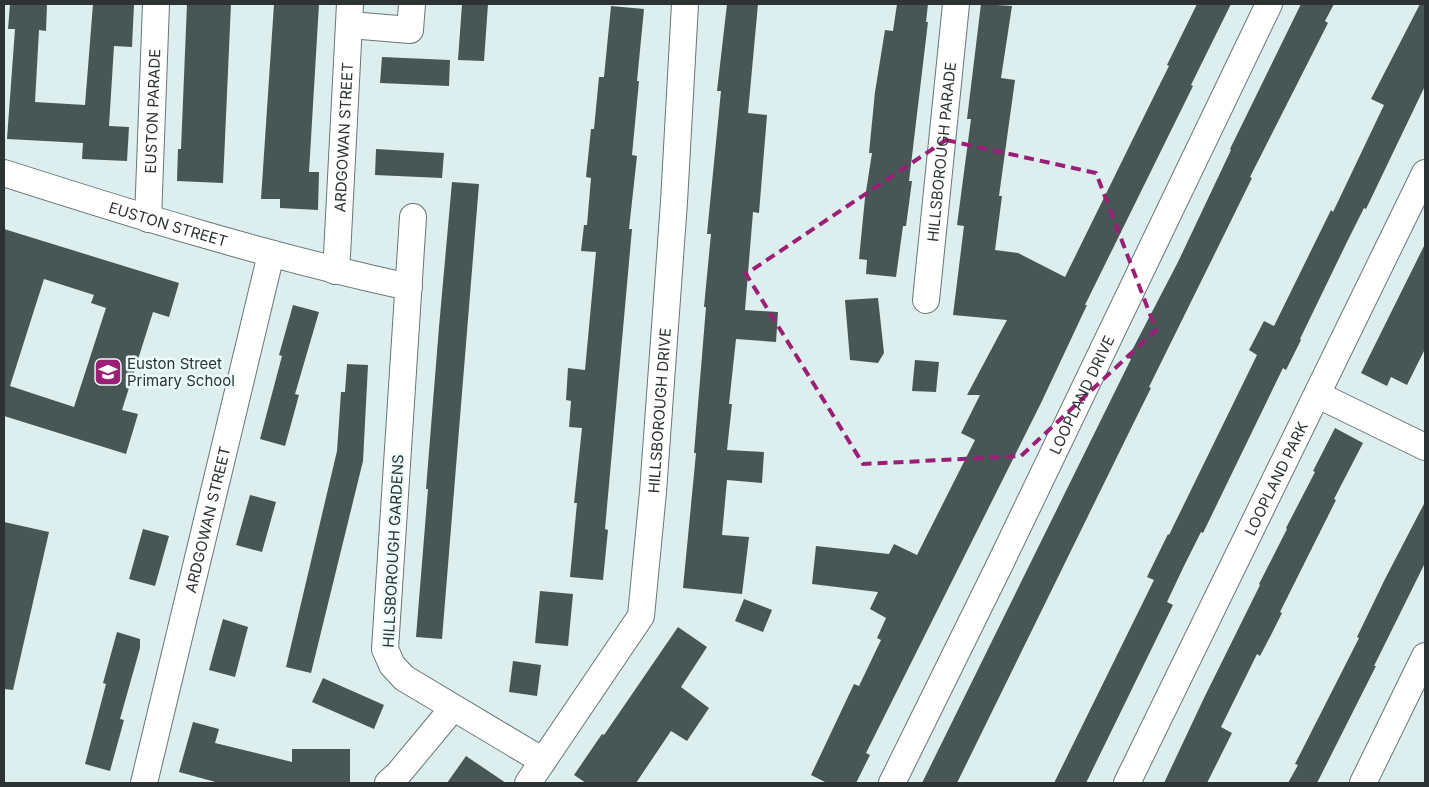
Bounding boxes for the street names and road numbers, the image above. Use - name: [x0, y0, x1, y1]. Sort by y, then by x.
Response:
- street label: EUSTON PARADE: [140, 48, 164, 174]
- street label: HILLSBOROUGH PARADE: [922, 61, 960, 243]
- street label: ARDGOWAN STREET: [330, 62, 356, 213]
- street label: EUSTON STREET: [107, 197, 230, 250]
- street label: HILLSBOROUGH DRIVE: [643, 327, 674, 494]
- street label: LOOPLAND DRIVE: [1045, 332, 1118, 457]
- street label: LOOPLAND PARK: [1240, 418, 1312, 538]
- street label: ARDGOWAN STREET: [181, 444, 234, 595]
- street label: HILLSBOROUGH GARDENS: [378, 454, 408, 648]

